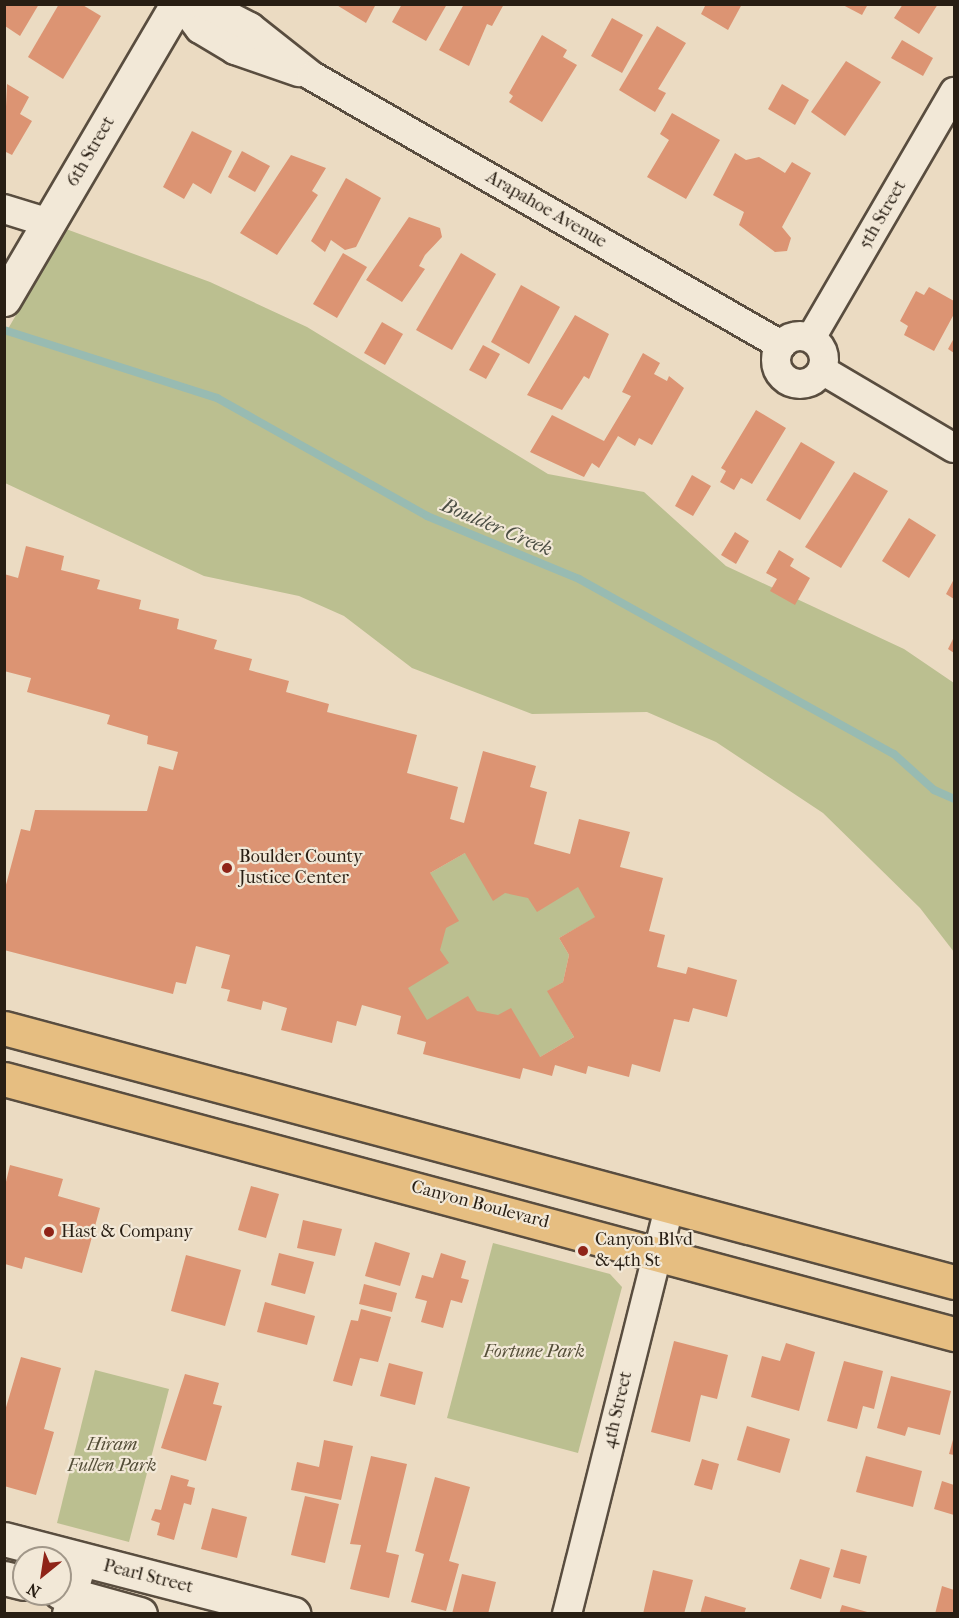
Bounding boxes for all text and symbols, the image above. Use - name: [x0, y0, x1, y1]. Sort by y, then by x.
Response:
- street label: 6th Street: [62, 113, 120, 191]
- street label: Arapahoe Avenue: [482, 167, 610, 253]
- street label: 5th Street: [855, 177, 911, 253]
- water label: Boulder Creek: [438, 493, 556, 561]
- place label: Boulder County Justice Center: [239, 847, 363, 890]
- marker: Boulder County Justice Center: [220, 861, 234, 875]
- street label: Canyon Boulevard: [409, 1176, 551, 1234]
- place label: Hast & Company: [61, 1221, 193, 1243]
- marker: Hast & Company: [42, 1225, 56, 1239]
- place label: Canyon Blvd & 4th St: [595, 1230, 693, 1272]
- marker: Canyon Blvd & 4th St: [576, 1244, 590, 1258]
- park label: Fortune Park: [483, 1341, 585, 1363]
- street label: 4th Street: [599, 1369, 637, 1451]
- park label: Hiram Fullen Park: [67, 1435, 157, 1478]
- north arrow: [12, 1546, 72, 1606]
- street label: Pearl Street: [101, 1555, 195, 1599]
- text: N: [24, 1579, 44, 1602]

